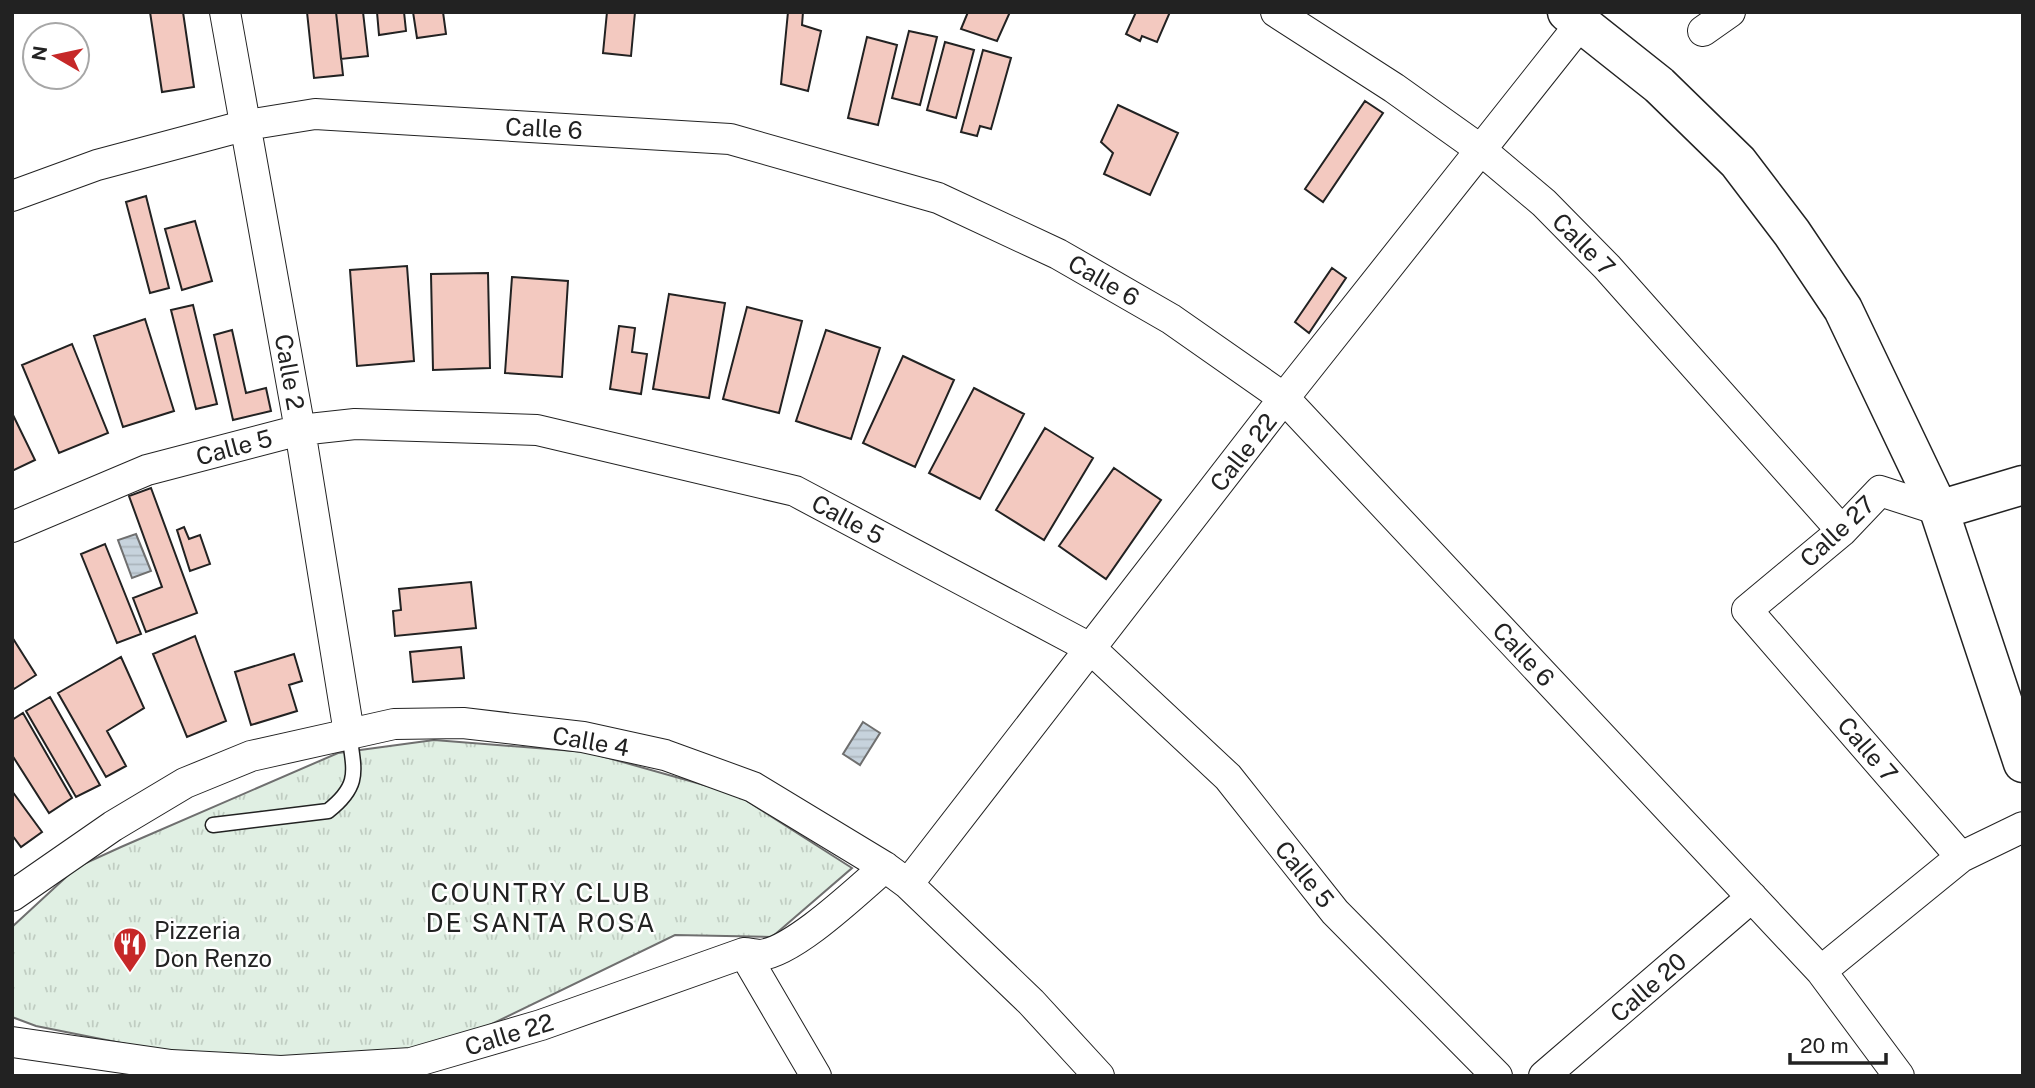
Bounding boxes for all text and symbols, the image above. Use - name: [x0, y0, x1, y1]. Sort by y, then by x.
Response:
- north arrow: [21, 21, 91, 91]
- text: N: [27, 44, 51, 62]
- street label: Calle 6: [505, 112, 583, 144]
- street label: Calle 7: [1547, 207, 1621, 281]
- street label: Calle 6: [1063, 249, 1145, 311]
- street label: Calle 2: [270, 332, 310, 412]
- street label: Calle 22: [1204, 407, 1282, 497]
- street label: Calle 5: [193, 423, 275, 471]
- street label: Calle 5: [807, 488, 889, 550]
- street label: Calle 27: [1794, 490, 1880, 572]
- street label: Calle 6: [1487, 616, 1561, 692]
- street label: Calle 7: [1832, 711, 1904, 787]
- street label: Calle 4: [550, 720, 632, 762]
- street label: Calle 5: [1270, 835, 1340, 913]
- district label: COUNTRY CLUB DE SANTA ROSA: [425, 877, 657, 938]
- place label: Pizzeria Don Renzo: [154, 916, 272, 972]
- restaurant icon: Pizzeria Don Renzo: [111, 925, 149, 974]
- street label: Calle 20: [1604, 946, 1692, 1028]
- street label: Calle 22: [461, 1007, 557, 1061]
- scale bar: [1790, 1021, 1886, 1066]
- text: 20 m: [1800, 1033, 1849, 1058]

